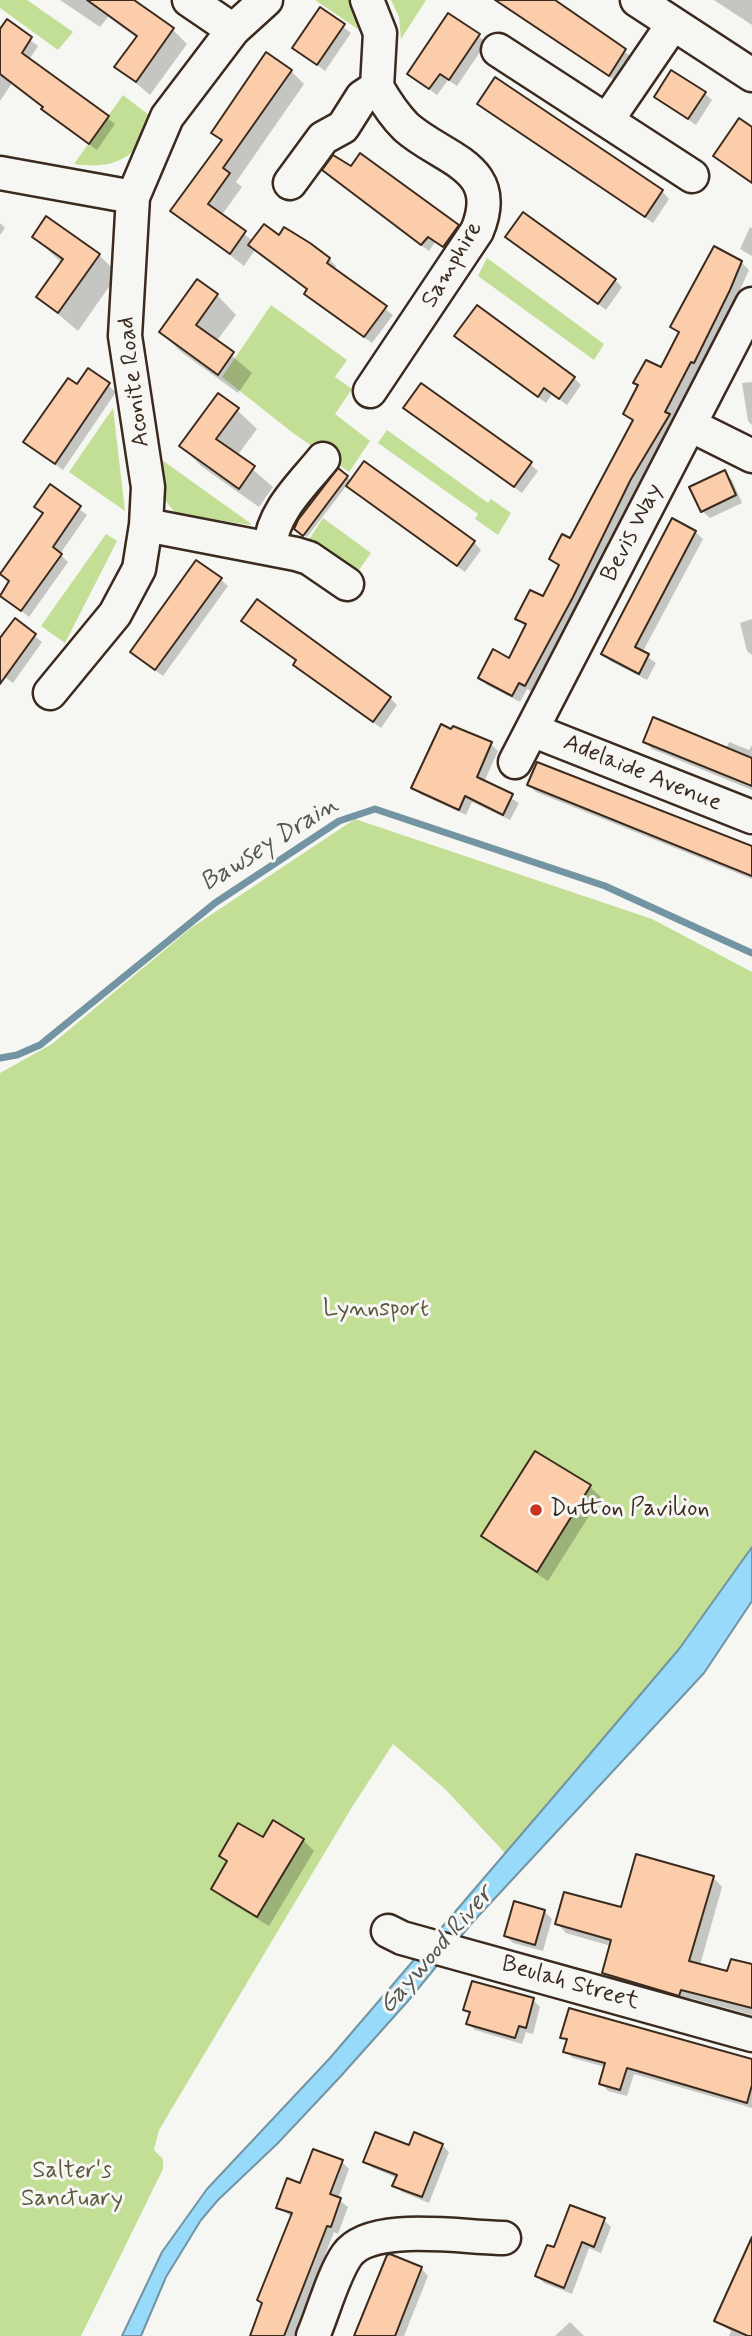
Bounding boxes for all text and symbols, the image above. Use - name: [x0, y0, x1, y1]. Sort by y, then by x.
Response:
- street label: Samphire: [416, 217, 490, 313]
- street label: Aconite Road: [113, 315, 157, 449]
- street label: Bevis Way: [596, 479, 670, 587]
- street label: Adelaide Avenue: [559, 729, 725, 819]
- water label: Bawsey Drain: [195, 790, 345, 900]
- park label: Lynnsport: [323, 1296, 429, 1324]
- place label: Dutton Pavilion: [550, 1496, 710, 1524]
- marker: Dutton Pavilion: [528, 1502, 544, 1518]
- water label: Gaywood River: [373, 1880, 501, 2022]
- street label: Beulah Street: [498, 1951, 642, 2017]
- park label: Salter's Sanctuary: [21, 2158, 123, 2214]

